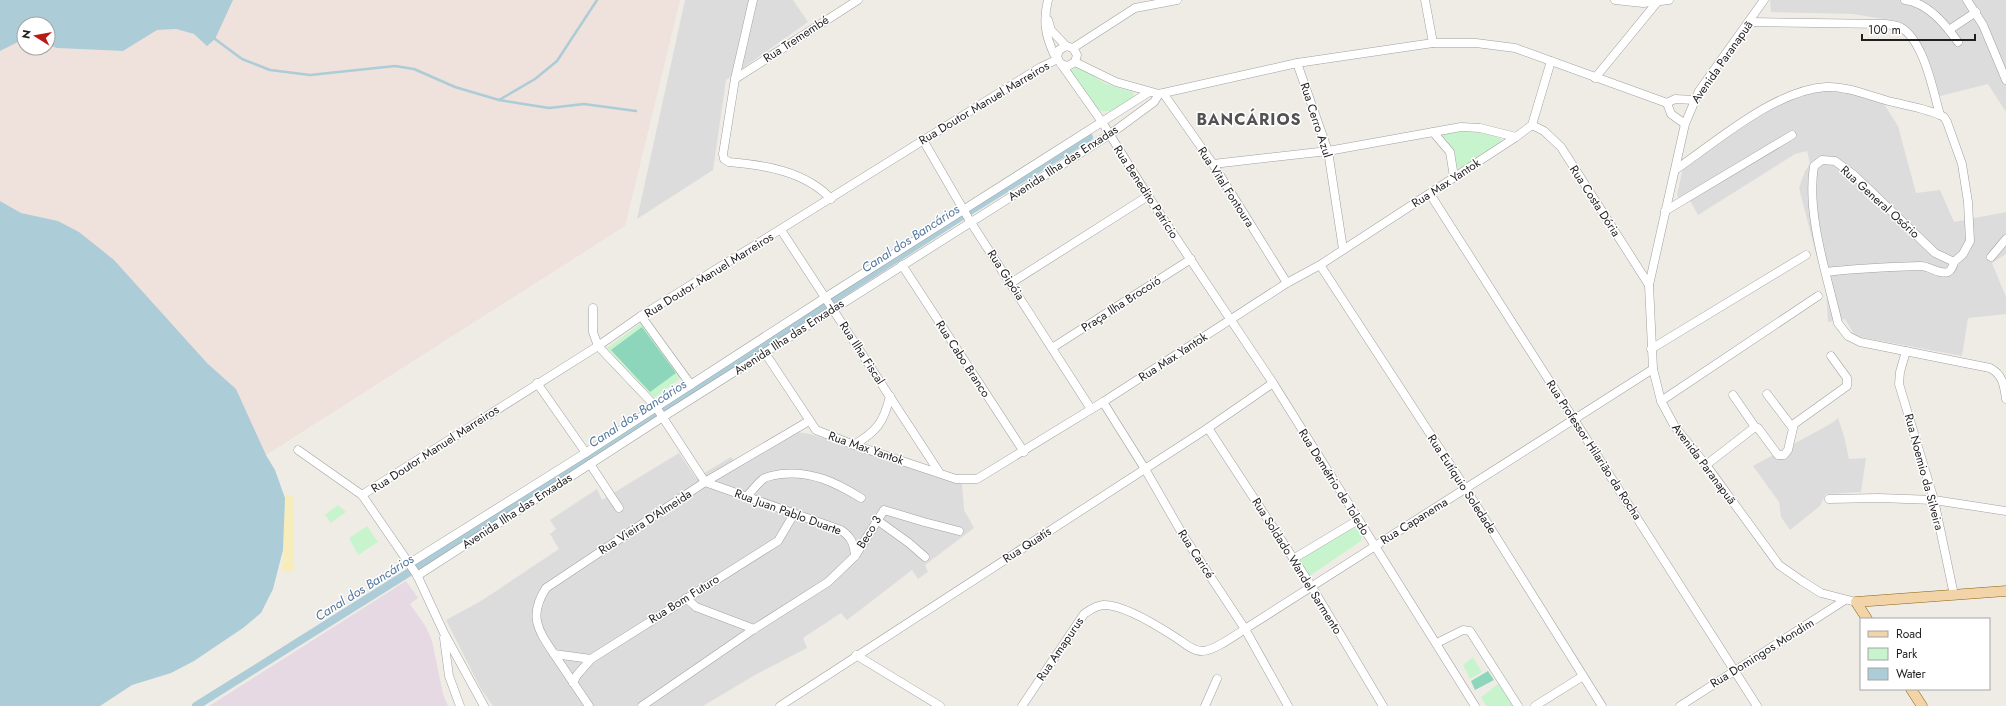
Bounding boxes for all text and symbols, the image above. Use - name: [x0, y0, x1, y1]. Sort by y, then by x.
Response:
- street label: Rua Tremembé: [760, 11, 832, 67]
- north arrow: [16, 16, 56, 56]
- scale bar: [1862, 16, 1975, 42]
- street label: Avenida Paranapuã: [1687, 17, 1757, 107]
- text: 100 m: [1868, 21, 1901, 39]
- text: N: [17, 28, 35, 40]
- street label: Rua Doutor Manuel Marreiros: [915, 57, 1053, 149]
- street label: Rua Cerro Azul: [1295, 80, 1337, 160]
- district label: BANCÁRIOS: [1196, 108, 1302, 131]
- street label: Avenida Ilha das Enxadas: [1004, 121, 1122, 205]
- street label: Rua Benedito Patrício: [1109, 142, 1183, 243]
- street label: Rua Vital Fontoura: [1193, 143, 1259, 231]
- street label: Rua Max Yantok: [1408, 154, 1485, 212]
- street label: Rua General Osório: [1836, 161, 1924, 243]
- street label: Rua Costa Dória: [1565, 162, 1625, 240]
- water label: Canal dos Bancários: [858, 199, 964, 277]
- street label: Rua Doutor Manuel Marreiros: [641, 228, 777, 322]
- street label: Rua Gipóia: [983, 246, 1029, 304]
- street label: Praça Ilha Brocoió: [1078, 271, 1165, 337]
- street label: Avenida Ilha das Enxadas: [730, 295, 848, 379]
- street label: Rua Cabo Branco: [931, 317, 995, 401]
- street label: Rua Ilha Fiscal: [835, 318, 889, 388]
- street label: Rua Max Yantok: [1135, 328, 1212, 386]
- water label: Canal dos Bancários: [585, 374, 691, 452]
- street label: Rua Professor Hilarião da Rocha: [1542, 377, 1646, 524]
- street label: Rua Doutor Manuel Marreiros: [367, 401, 503, 497]
- street label: Rua Noemio da Silveira: [1900, 412, 1948, 533]
- street label: Avenida Paranapuã: [1668, 420, 1741, 508]
- street label: Rua Demétrio de Toledo: [1294, 425, 1374, 539]
- street label: Rua Max Yantok: [826, 427, 907, 470]
- street label: Rua Eutíquio Soledade: [1423, 431, 1501, 537]
- street label: Avenida Ilha das Enxadas: [458, 469, 576, 553]
- street label: Rua Juan Pablo Duarte: [732, 484, 844, 540]
- street label: Rua Vieira D'Almeida: [595, 485, 695, 559]
- street label: Rua Capanema: [1377, 493, 1451, 549]
- street label: Rua Soldado Wandel Sarmento: [1248, 494, 1347, 638]
- street label: Beco 3: [852, 512, 886, 552]
- street label: Rua Quatís: [999, 522, 1055, 567]
- street label: Rua Caricé: [1173, 526, 1219, 582]
- water label: Canal dos Bancários: [311, 549, 418, 625]
- street label: Rua Bom Futuro: [645, 570, 723, 628]
- street label: Rua Amapurus: [1032, 613, 1088, 685]
- street label: Rua Domingos Mondim: [1707, 614, 1817, 692]
- legend: [1860, 618, 1990, 690]
- text: Road: [1896, 625, 1922, 643]
- text: Park: [1896, 645, 1918, 663]
- text: Water: [1896, 665, 1927, 683]

